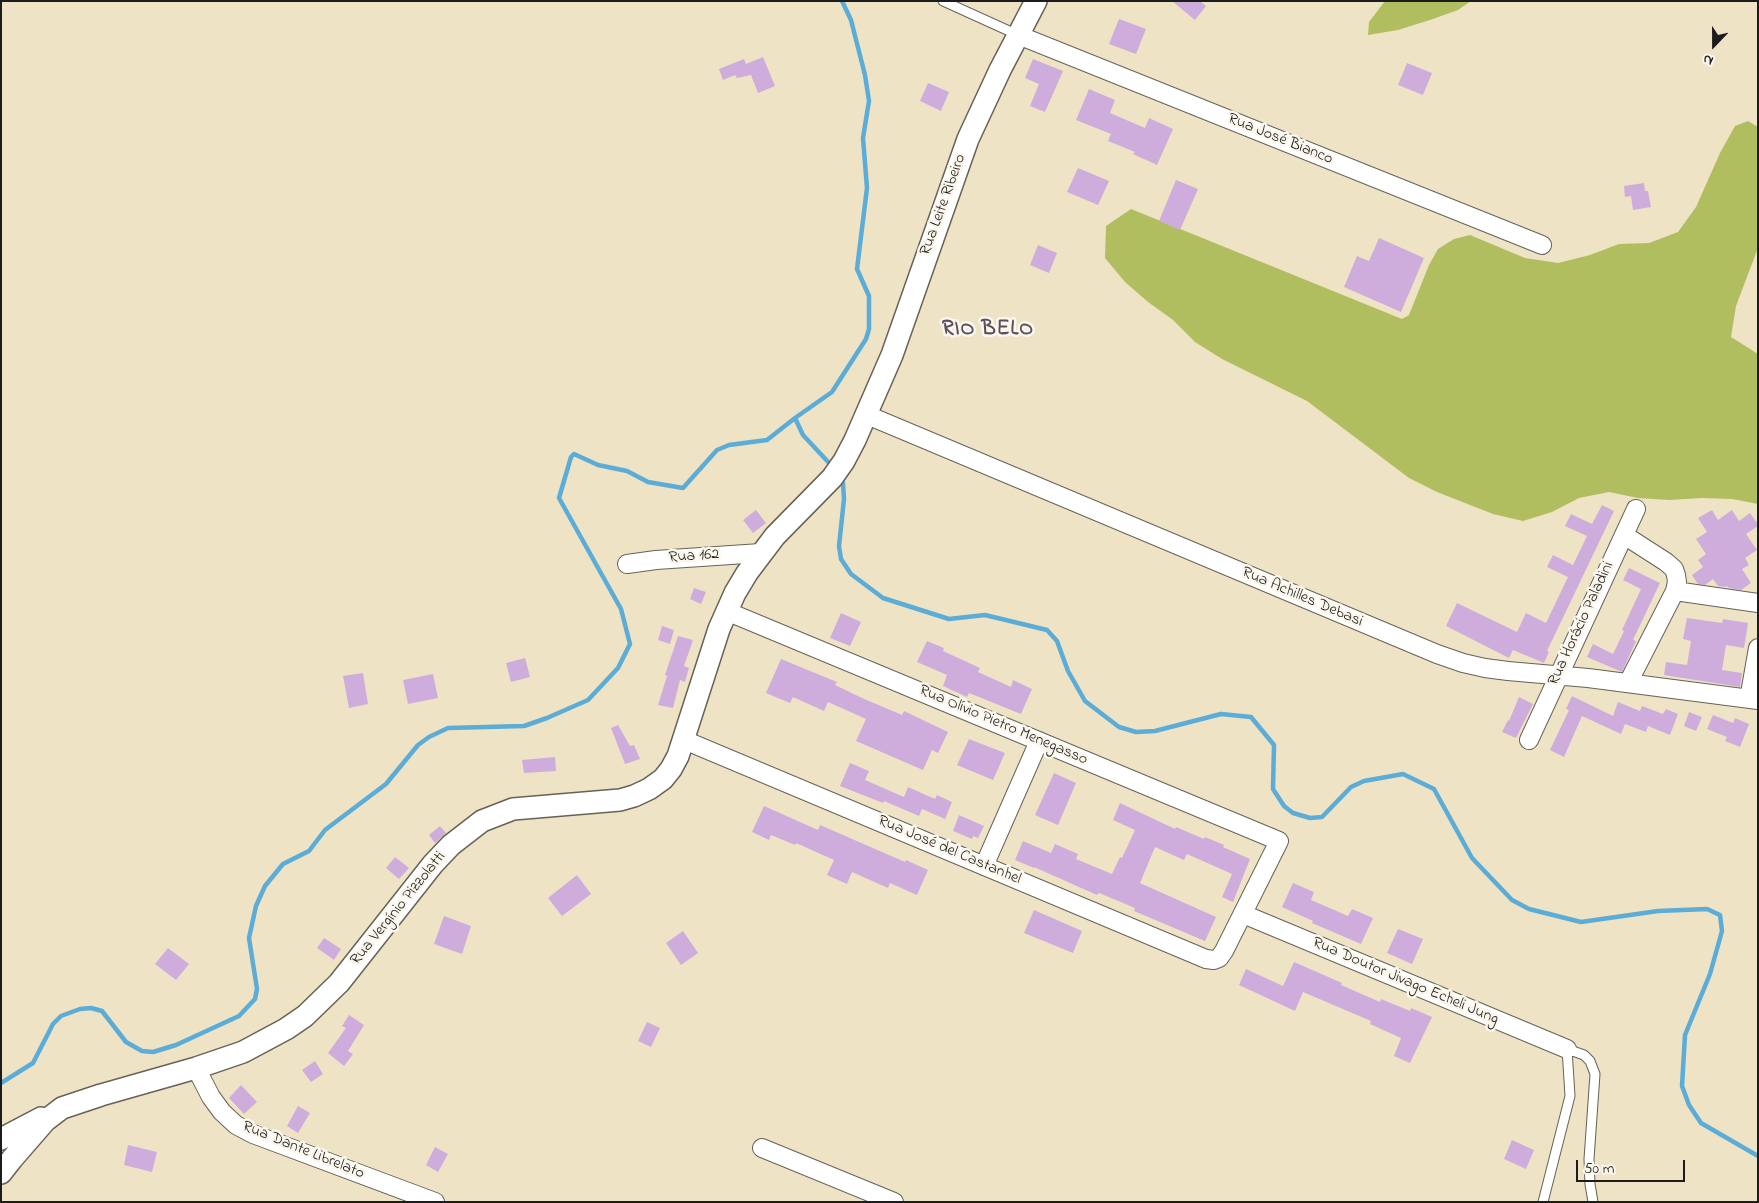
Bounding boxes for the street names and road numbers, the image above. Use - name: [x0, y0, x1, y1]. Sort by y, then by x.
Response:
- street label: Rua José Bianco: [1225, 110, 1335, 170]
- street label: Rua Leite Ribeiro: [917, 152, 971, 258]
- street label: Rua 162: [668, 546, 720, 568]
- street label: Rua Horácio Paladini: [1545, 559, 1619, 689]
- street label: Rua Achilles Debasi: [1239, 564, 1365, 632]
- street label: Rua Olívio Pietro Menegasso: [916, 682, 1090, 770]
- street label: Rua José del Castanhel: [874, 812, 1024, 890]
- street label: Rua Vergínio Pizzolatti: [347, 848, 451, 970]
- street label: Rua Doutor Jivago Echeli Jung: [1309, 934, 1501, 1030]
- street label: Rua Dante Librelato: [239, 1118, 367, 1184]

